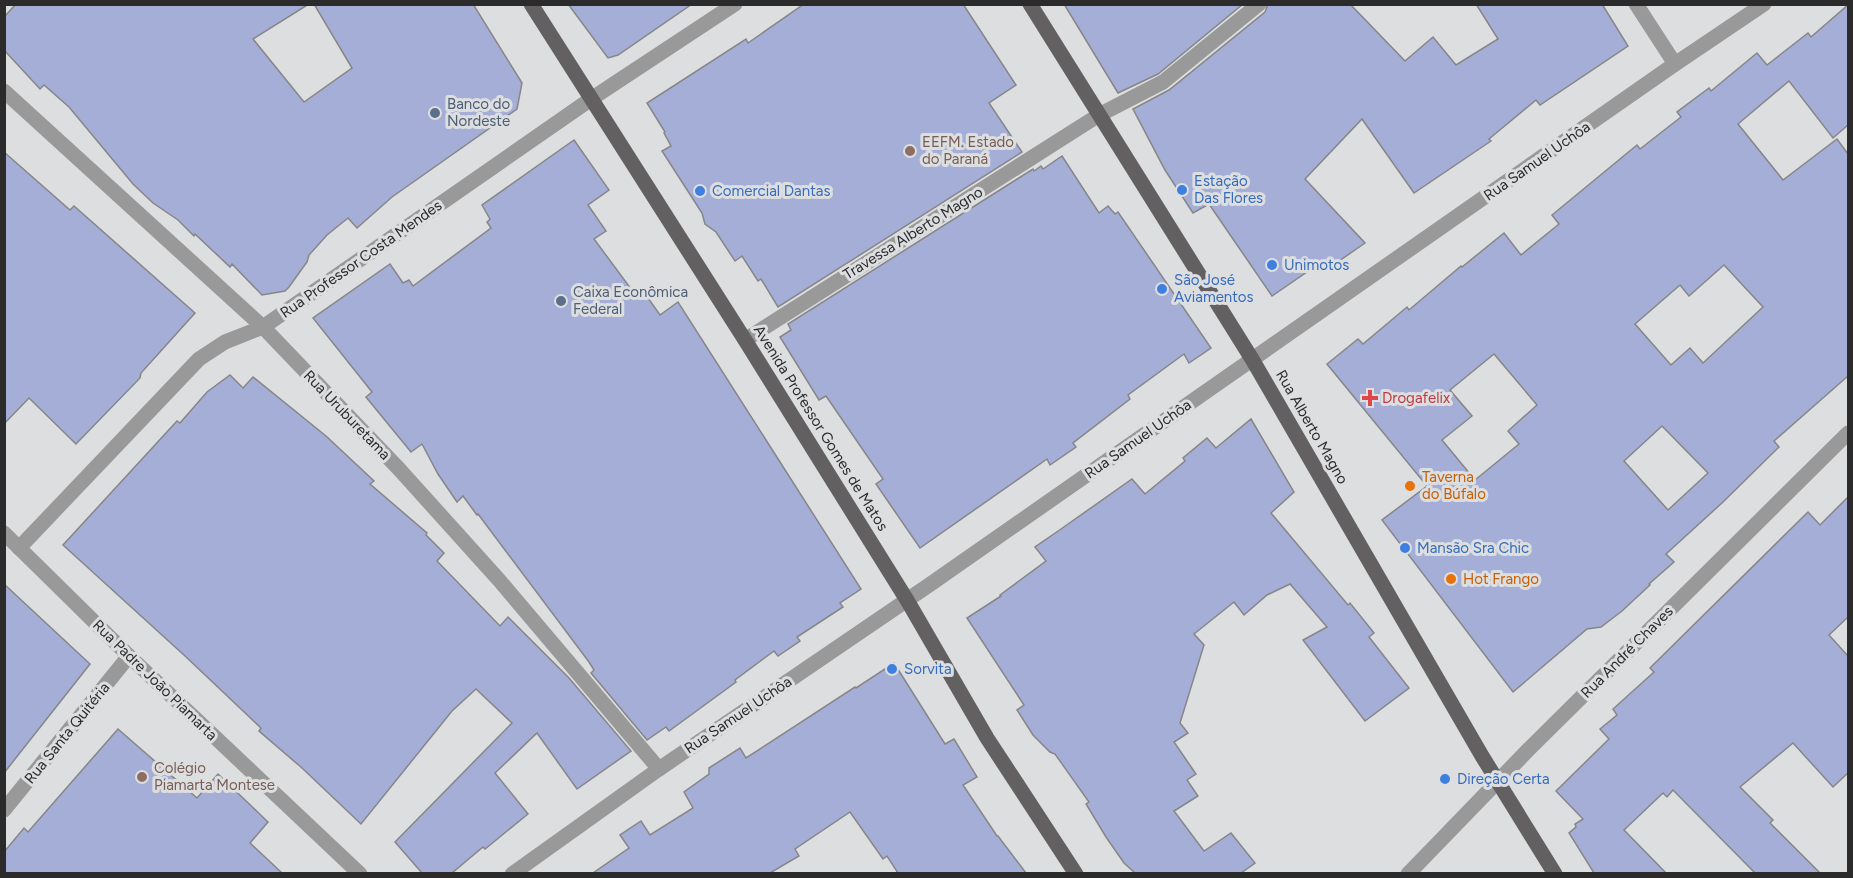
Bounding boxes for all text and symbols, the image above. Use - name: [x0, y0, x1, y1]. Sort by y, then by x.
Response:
- place label: Banco do Nordeste: [447, 95, 510, 130]
- marker: Banco do Nordeste: [428, 106, 442, 120]
- street label: Rua Samuel Uchôa: [1480, 118, 1594, 204]
- place label: EEFM. Estado do Paraná: [922, 133, 1014, 168]
- marker: EEFM. Estado do Paraná: [903, 144, 917, 158]
- place label: Estação Das Flores: [1194, 172, 1263, 207]
- place label: Comercial Dantas: [712, 182, 830, 200]
- street label: Travessa Alberto Magno: [840, 183, 986, 283]
- marker: Estação Das Flores: [1175, 183, 1189, 197]
- marker: Comercial Dantas: [693, 184, 707, 198]
- street label: Rua Professor Costa Mendes: [277, 196, 445, 322]
- place label: Unimotos: [1284, 256, 1349, 274]
- marker: Unimotos: [1265, 258, 1279, 272]
- place label: São José Aviamentos: [1174, 271, 1254, 306]
- marker: São José Aviamentos: [1155, 282, 1169, 296]
- place label: Caixa Econômica Federal: [573, 283, 688, 318]
- marker: Caixa Econômica Federal: [554, 294, 568, 308]
- street label: Avenida Professor Gomes de Matos: [750, 322, 892, 534]
- street label: Rua Uruburetama: [300, 367, 394, 463]
- street label: Rua Alberto Magno: [1272, 367, 1352, 488]
- place label: Drogafelix: [1382, 389, 1450, 407]
- marker: Drogafelix: [1363, 391, 1377, 405]
- street label: Rua Samuel Uchôa: [1081, 396, 1195, 482]
- place label: Taverna do Búfalo: [1422, 468, 1486, 503]
- marker: Taverna do Búfalo: [1403, 479, 1417, 493]
- place label: Mansão Sra Chic: [1417, 539, 1529, 557]
- marker: Mansão Sra Chic: [1398, 541, 1412, 555]
- place label: Hot Frango: [1463, 570, 1539, 588]
- marker: Hot Frango: [1444, 572, 1458, 586]
- street label: Rua André Chaves: [1577, 602, 1677, 702]
- street label: Rua Padre João Piamarta: [89, 616, 221, 744]
- place label: Sorvita: [904, 660, 952, 678]
- marker: Sorvita: [885, 662, 899, 676]
- street label: Rua Samuel Uchôa: [681, 672, 795, 758]
- street label: Rua Santa Quitéria: [21, 679, 113, 787]
- place label: Colégio Piamarta Montese: [154, 759, 275, 794]
- marker: Colégio Piamarta Montese: [135, 770, 149, 784]
- place label: Direção Certa: [1457, 770, 1550, 788]
- marker: Direção Certa: [1438, 772, 1452, 786]

